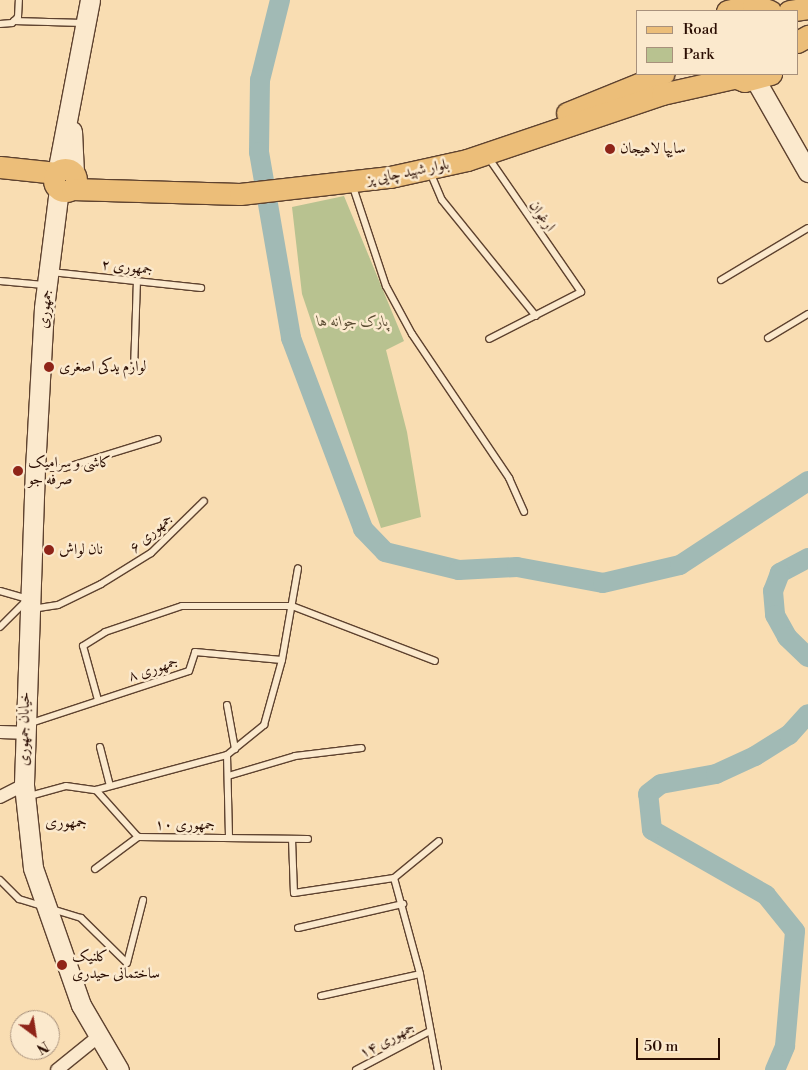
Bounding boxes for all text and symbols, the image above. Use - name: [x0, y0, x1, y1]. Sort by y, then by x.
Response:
- legend: [636, 10, 798, 75]
- text: Road: [683, 20, 718, 39]
- text: Park: [683, 45, 714, 64]
- place label: سایپا لاهیجان: [620, 140, 686, 158]
- marker: سایپا لاهیجان: [604, 143, 616, 155]
- street label: بلوار شهید چایی پز: [365, 155, 451, 189]
- street label: ارغوان: [525, 197, 559, 235]
- street label: جمهوری ۲: [101, 255, 153, 279]
- street label: جمهوری: [34, 288, 56, 330]
- park label: پارک جوانه ها: [317, 313, 389, 331]
- place label: لوازم یدکی اصغری: [59, 358, 146, 376]
- marker: لوازم یدکی اصغری: [43, 361, 55, 373]
- place label: کاشی و سرامیک صرفه جو: [28, 453, 111, 488]
- marker: کاشی و سرامیک صرفه جو: [12, 465, 24, 477]
- street label: جمهوری ۶: [126, 509, 176, 557]
- place label: نان لواش: [59, 541, 103, 559]
- marker: نان لواش: [43, 544, 55, 556]
- street label: جمهوری ۸: [126, 653, 180, 685]
- street label: خیابان جمهوری: [14, 692, 34, 766]
- district label: جمهوری: [45, 812, 87, 832]
- street label: جمهوری ۱۰: [155, 816, 215, 834]
- place label: کلنیک ساختمانی حیدری: [72, 947, 160, 982]
- marker: کلنیک ساختمانی حیدری: [56, 959, 68, 971]
- north arrow: [10, 1010, 60, 1060]
- street label: جمهوری ۱۴: [356, 1018, 418, 1062]
- scale bar: [638, 1028, 722, 1060]
- text: N: [33, 1036, 52, 1058]
- text: 50 m: [644, 1037, 678, 1056]

